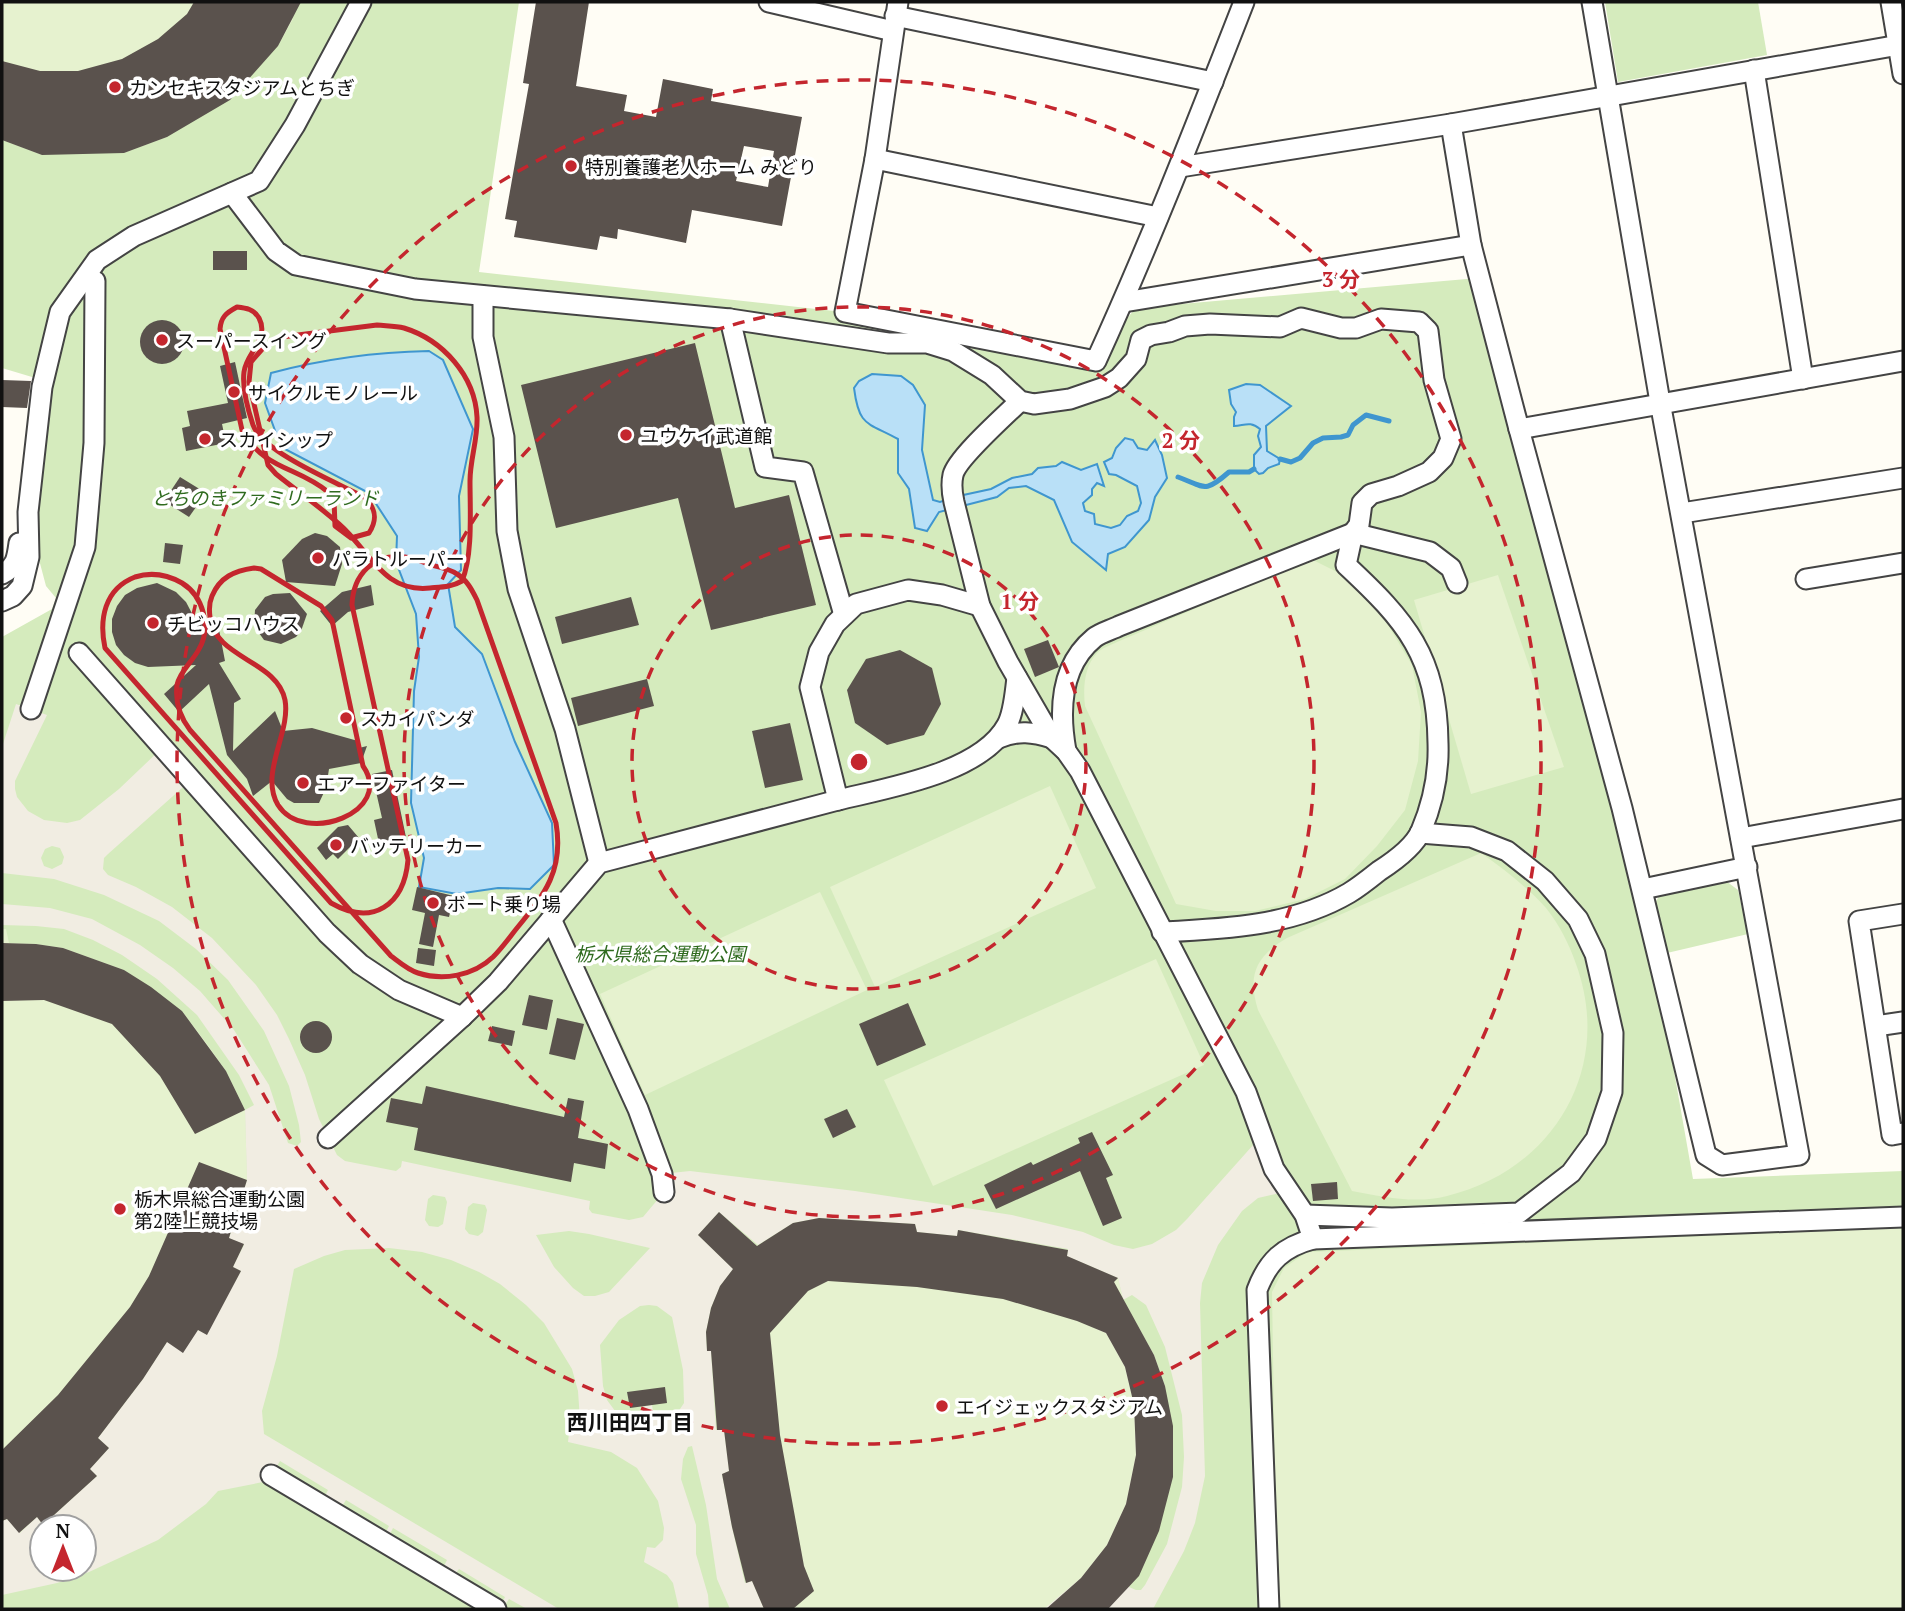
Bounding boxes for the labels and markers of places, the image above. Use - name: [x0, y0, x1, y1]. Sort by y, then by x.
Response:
- place label: カンセキスタジアムとちぎ: [129, 75, 355, 100]
- marker: カンセキスタジアムとちぎ: [107, 79, 123, 95]
- place label: 特別養護老人ホーム みどり: [585, 154, 817, 179]
- marker: 特別養護老人ホーム みどり: [563, 158, 579, 174]
- place label: スーパースイング: [176, 328, 327, 353]
- marker: スーパースイング: [154, 332, 170, 348]
- place label: サイクルモノレール: [248, 380, 418, 405]
- marker: サイクルモノレール: [226, 384, 242, 400]
- place label: ユウケイ武道館: [640, 423, 773, 448]
- place label: スカイシップ: [219, 427, 333, 452]
- marker: ユウケイ武道館: [618, 427, 634, 443]
- marker: スカイシップ: [197, 431, 213, 447]
- place label: パラトルーパー: [332, 546, 465, 571]
- marker: パラトルーパー: [310, 550, 326, 566]
- place label: チビッコハウス: [167, 611, 300, 636]
- marker: チビッコハウス: [145, 615, 161, 631]
- place label: スカイパンダ: [360, 706, 475, 731]
- marker: スカイパンダ: [338, 710, 354, 726]
- centre of rings: [847, 750, 871, 774]
- place label: エアーファイター: [317, 771, 466, 796]
- marker: エアーファイター: [295, 775, 311, 791]
- place label: バッテリーカー: [350, 833, 483, 858]
- marker: バッテリーカー: [328, 837, 344, 853]
- place label: ボート乗り場: [447, 891, 561, 916]
- marker: ボート乗り場: [425, 895, 441, 911]
- place label: 栃木県総合運動公園 第2陸上競技場: [134, 1186, 305, 1233]
- marker: 栃木県総合運動公園 第2陸上競技場: [112, 1201, 128, 1217]
- place label: エイジェックスタジアム: [956, 1394, 1163, 1419]
- marker: エイジェックスタジアム: [934, 1398, 950, 1414]

